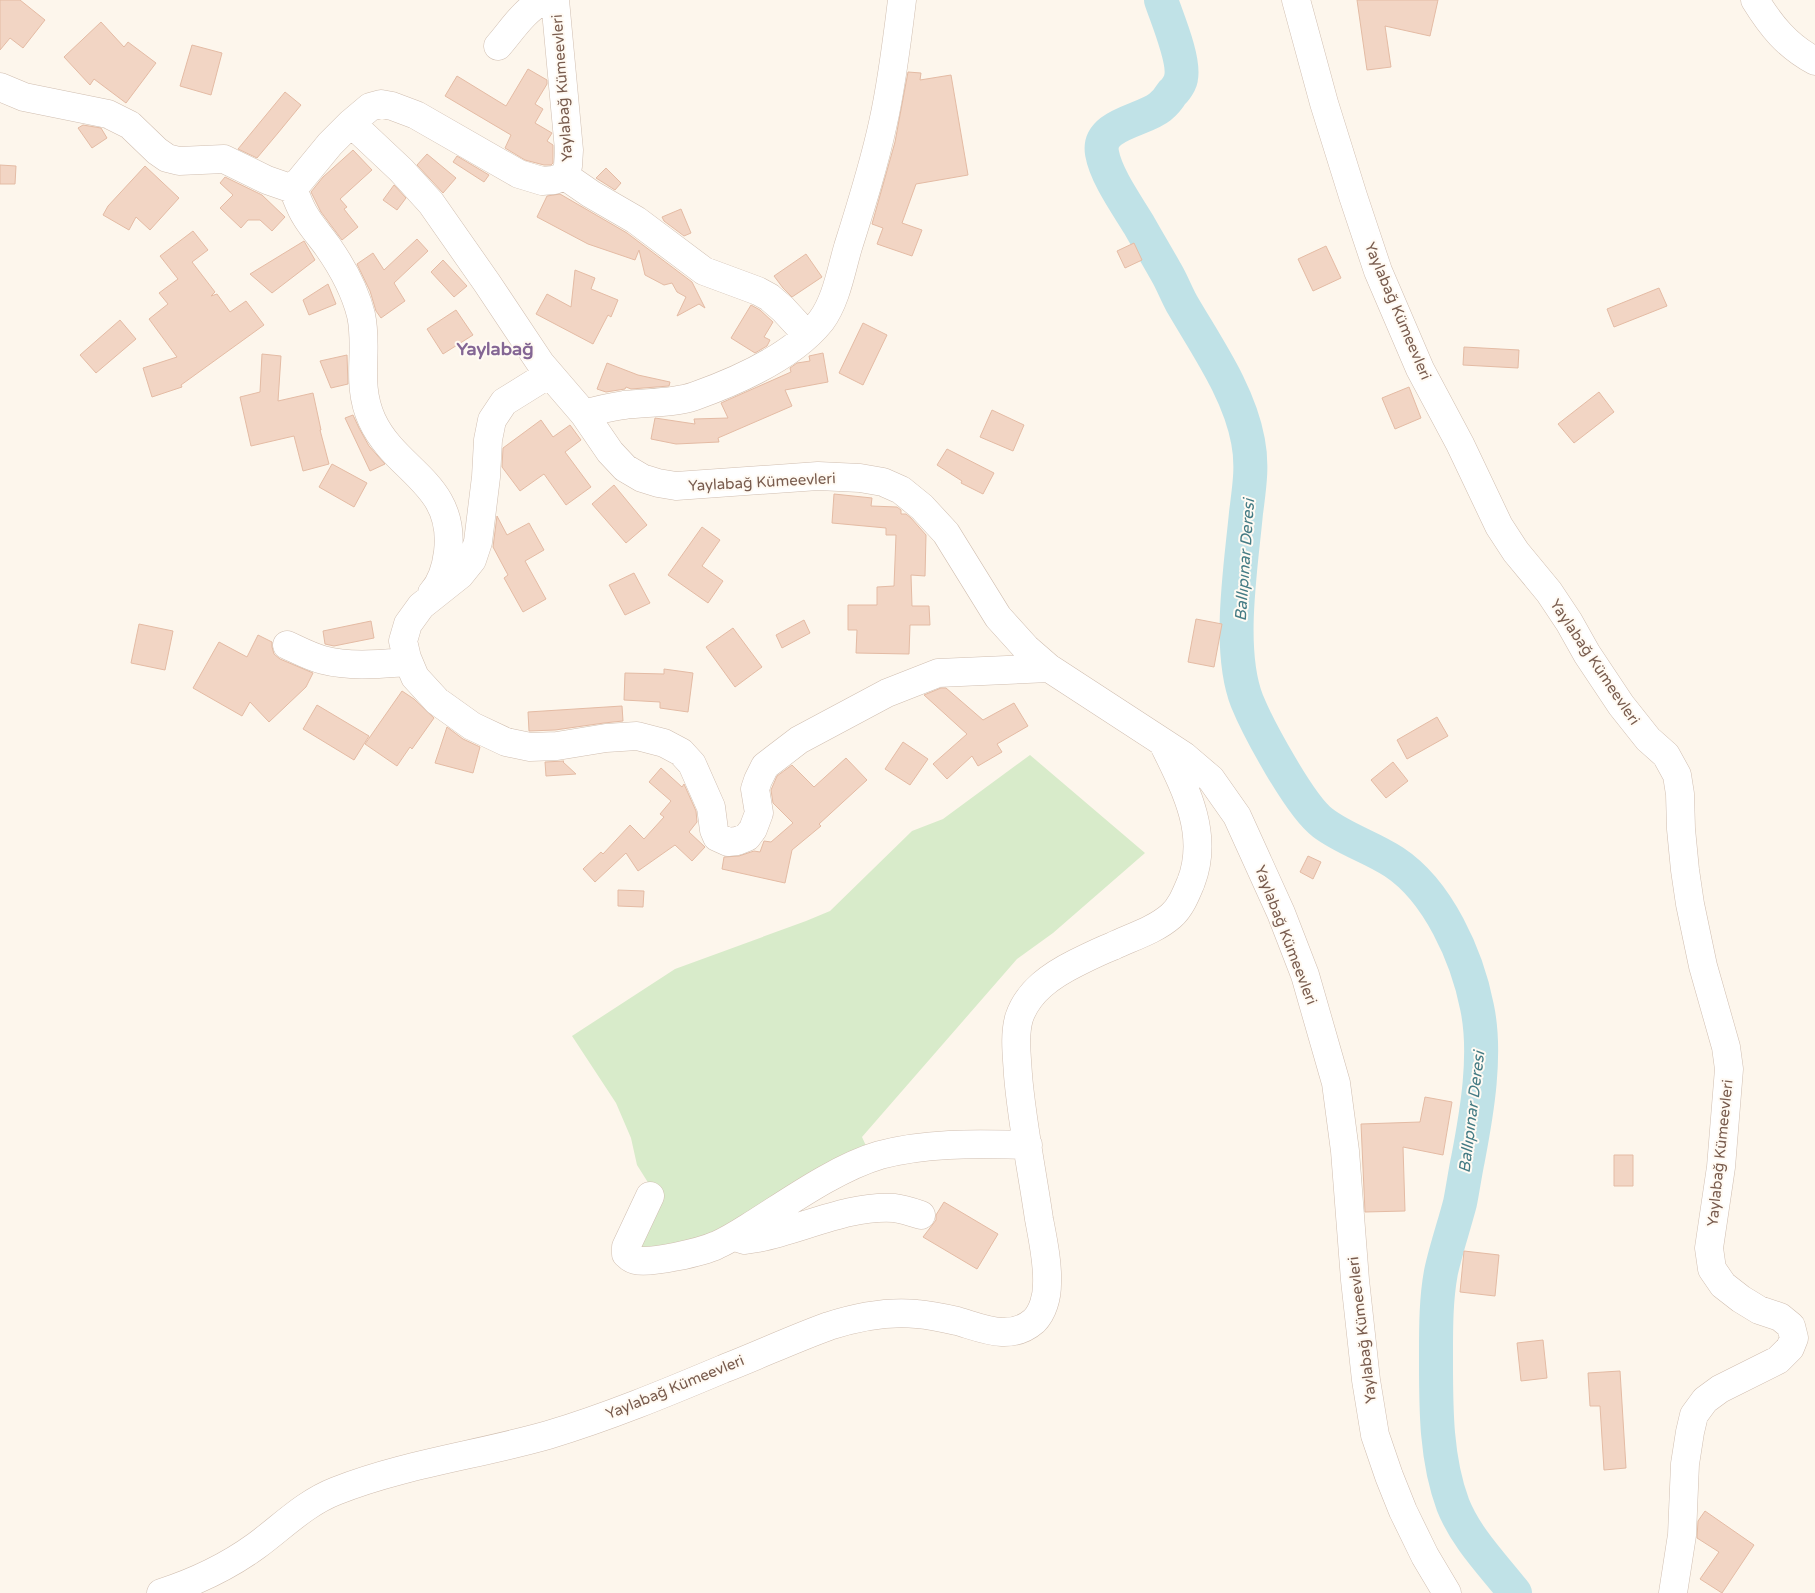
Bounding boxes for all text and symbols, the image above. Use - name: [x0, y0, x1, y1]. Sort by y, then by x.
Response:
- street label: Yaylabağ Kümeevleri: [548, 14, 576, 162]
- street label: Yaylabağ Kümeevleri: [1361, 240, 1435, 382]
- district label: Yaylabağ: [456, 338, 534, 360]
- street label: Yaylabağ Kümeevleri: [688, 469, 836, 495]
- water label: Ballıpınar Deresi: [1231, 496, 1259, 622]
- street label: Yaylabağ Kümeevleri: [1546, 596, 1644, 728]
- street label: Yaylabağ Kümeevleri: [1251, 863, 1321, 1007]
- water label: Ballıpınar Deresi: [1455, 1048, 1490, 1174]
- street label: Yaylabağ Kümeevleri: [1703, 1079, 1737, 1227]
- street label: Yaylabağ Kümeevleri: [1344, 1256, 1380, 1404]
- street label: Yaylabağ Kümeevleri: [603, 1351, 747, 1423]

